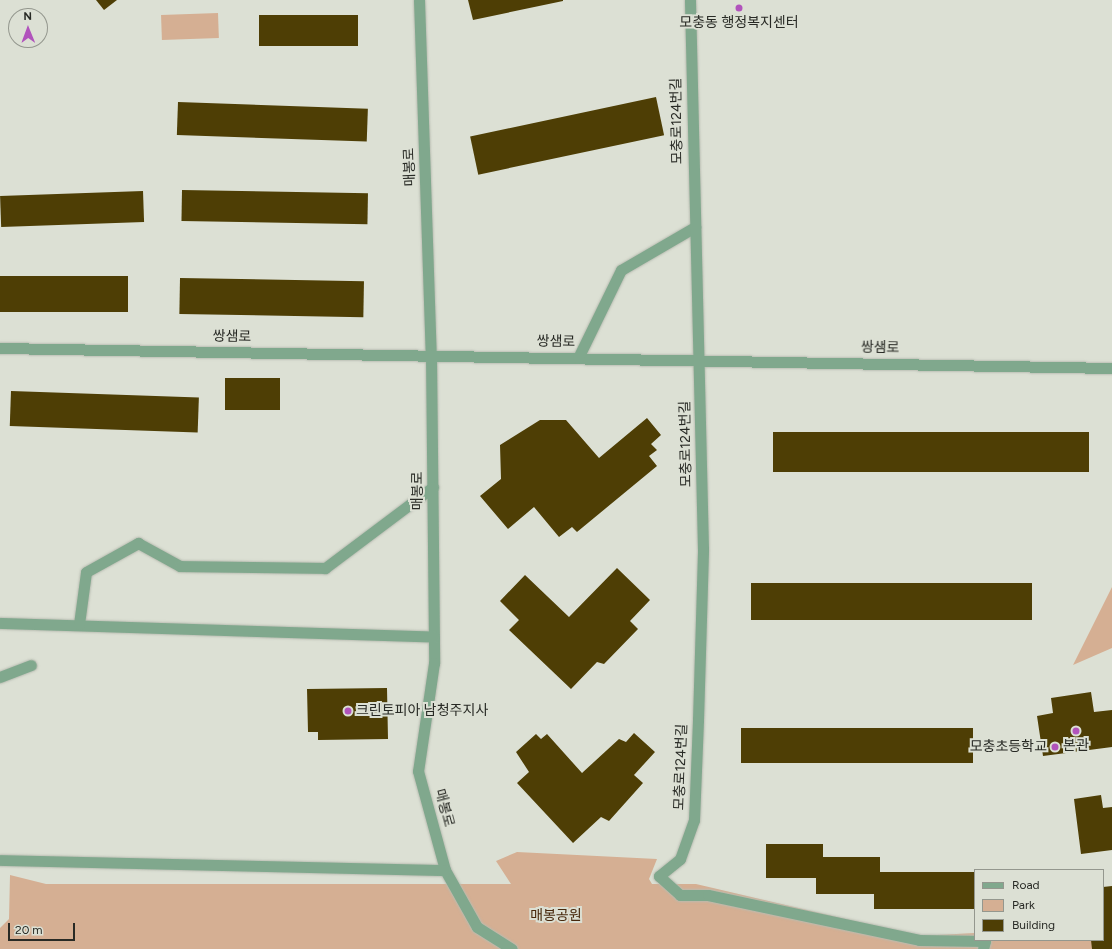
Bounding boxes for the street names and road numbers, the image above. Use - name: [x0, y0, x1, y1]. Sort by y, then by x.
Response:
- street label: 모충로124번길: [668, 78, 686, 164]
- street label: 매봉로: [401, 147, 419, 187]
- street label: 쌍샘로: [213, 328, 251, 346]
- street label: 쌍샘로: [537, 333, 575, 351]
- street label: 쌍샘로: [861, 339, 899, 357]
- street label: 모충로124번길: [677, 401, 695, 487]
- street label: 매봉로: [410, 472, 426, 510]
- street label: 모충로124번길: [671, 723, 691, 811]
- street label: 매봉로: [431, 787, 457, 829]

